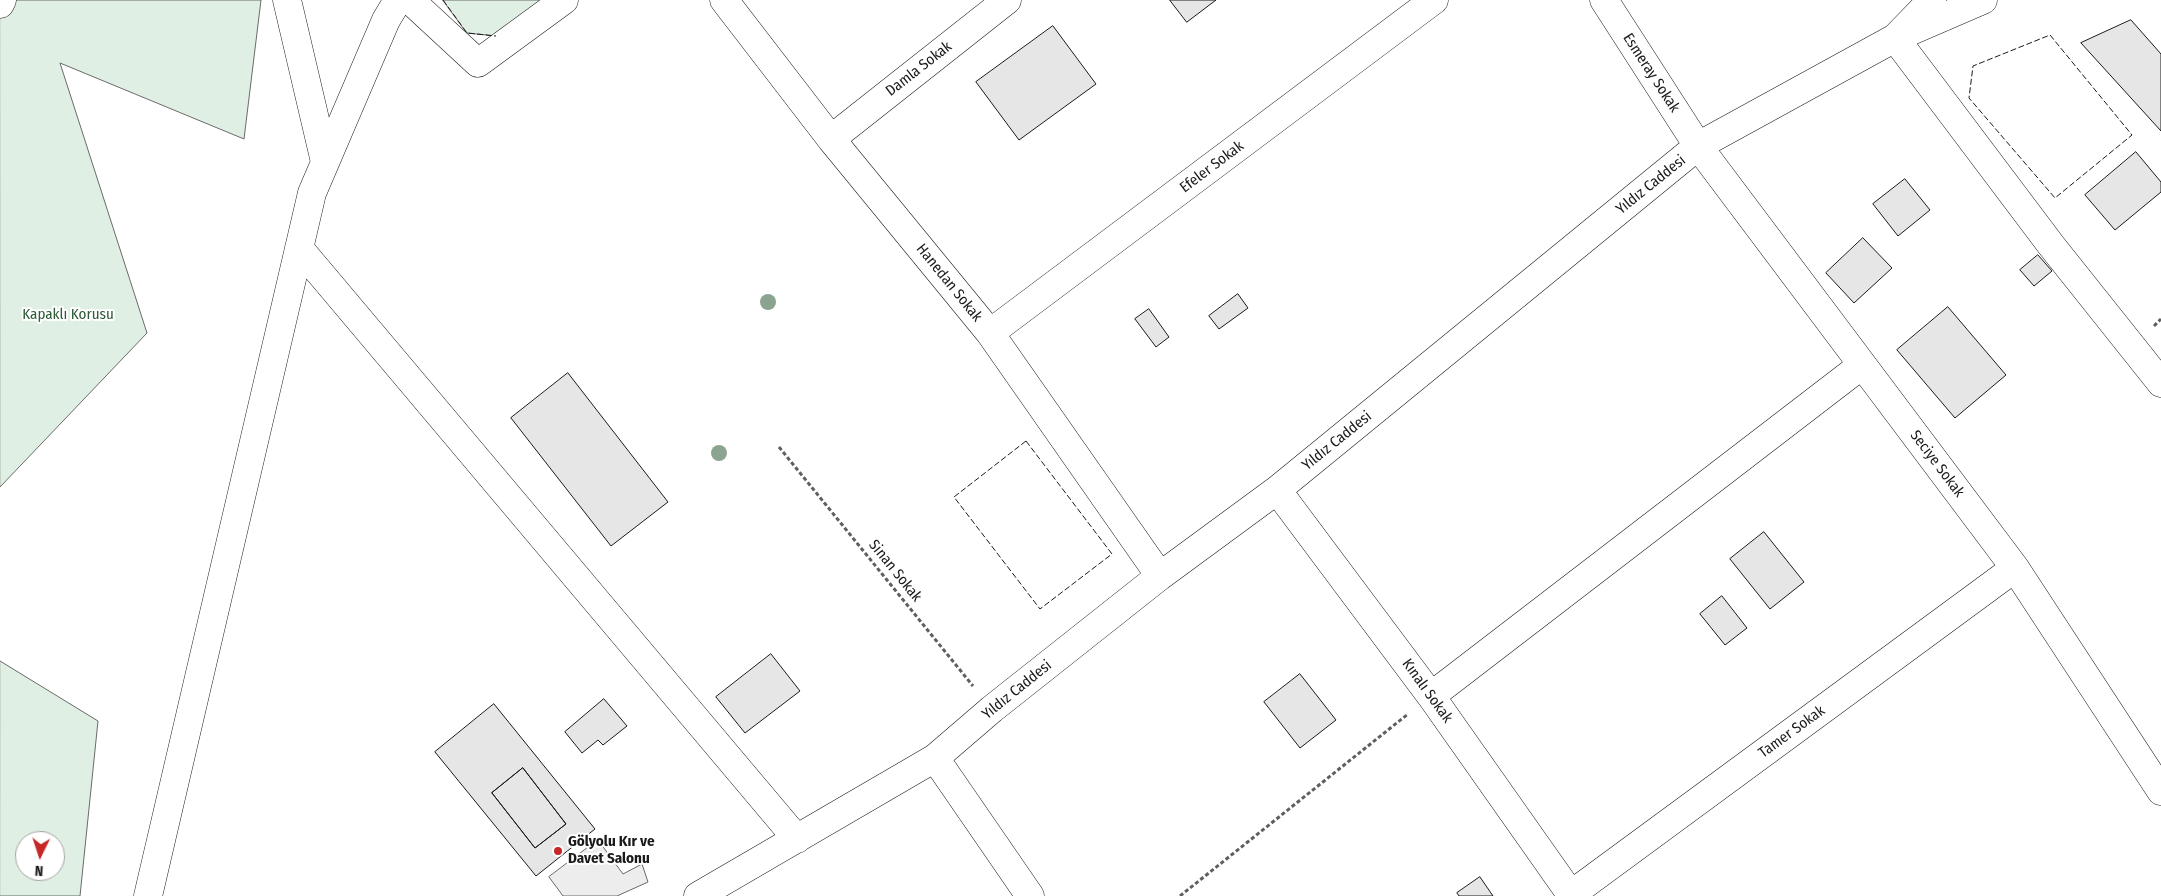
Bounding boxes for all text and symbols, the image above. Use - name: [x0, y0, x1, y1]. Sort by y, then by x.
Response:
- street label: Esmeray Sokak: [1619, 30, 1683, 116]
- street label: Damla Sokak: [882, 38, 956, 100]
- street label: Efeler Sokak: [1177, 137, 1247, 197]
- street label: Yıldız Caddesi: [1613, 152, 1689, 218]
- street label: Hanedan Sokak: [912, 240, 986, 326]
- park label: Kapaklı Korusu: [22, 306, 114, 324]
- street label: Yıldız Caddesi: [1299, 408, 1375, 474]
- street label: Seciye Sokak: [1906, 427, 1968, 501]
- street label: Sinan Sokak: [865, 536, 925, 606]
- street label: Kınalı Sokak: [1398, 656, 1456, 726]
- street label: Yıldız Caddesi: [979, 657, 1055, 723]
- street label: Tamer Sokak: [1755, 702, 1829, 762]
- north arrow: [15, 831, 65, 881]
- place label: Gölyolu Kır ve Davet Salonu: [568, 833, 655, 868]
- marker: Gölyolu Kır ve Davet Salonu: [552, 845, 564, 857]
- text: N: [34, 862, 44, 879]

